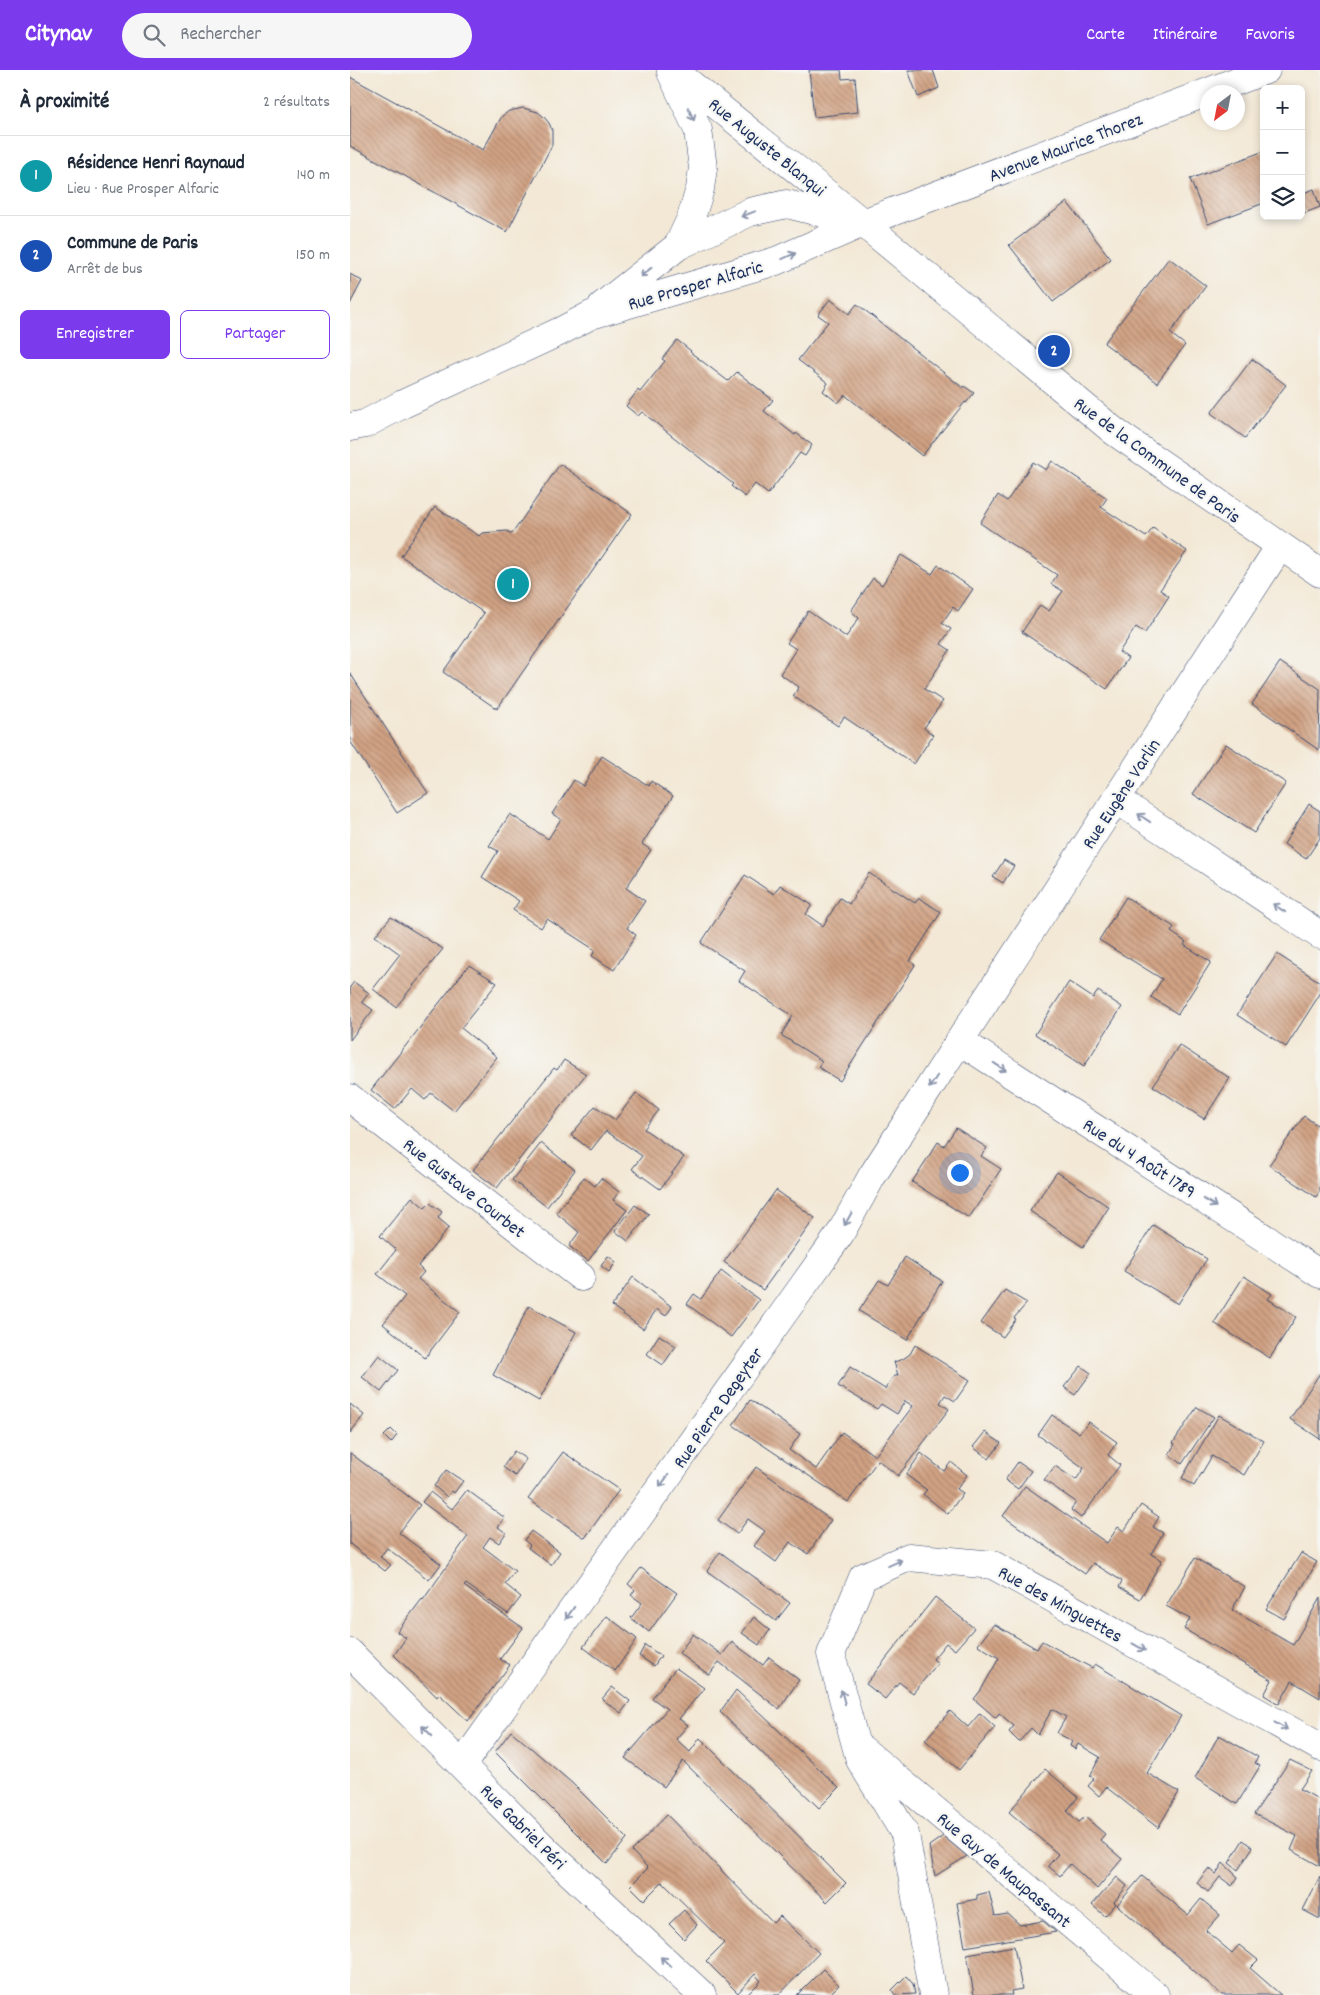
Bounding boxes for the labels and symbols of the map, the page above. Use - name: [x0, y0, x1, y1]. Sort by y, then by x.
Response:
- north arrow: [1200, 85, 1245, 130]
- street label: Rue Auguste Blanqui: [701, 93, 831, 205]
- one-way arrow: [687, 106, 696, 121]
- street label: Avenue Maurice Thorez: [985, 107, 1147, 191]
- one-way arrow: [741, 209, 756, 219]
- one-way arrow: [781, 251, 796, 260]
- street label: Rue Prosper Alfaric: [625, 255, 767, 320]
- one-way arrow: [640, 266, 653, 277]
- pin: 2: [1038, 332, 1070, 370]
- street label: Rue de la Commune de Paris: [1067, 392, 1245, 532]
- pin: 1: [497, 565, 529, 603]
- street label: Rue Eugène Varlin: [1077, 734, 1169, 855]
- one-way arrow: [1137, 813, 1151, 823]
- one-way arrow: [1273, 903, 1287, 913]
- one-way arrow: [993, 1063, 1007, 1073]
- one-way arrow: [928, 1075, 938, 1089]
- street label: Rue du 4 Août 1789: [1076, 1113, 1200, 1207]
- street label: Rue Gustave Courbet: [396, 1133, 530, 1246]
- your location: [947, 1160, 973, 1186]
- one-way arrow: [1203, 1198, 1217, 1208]
- one-way arrow: [843, 1211, 853, 1226]
- street label: Rue Pierre Degeyter: [668, 1343, 772, 1475]
- one-way arrow: [659, 1474, 669, 1488]
- one-way arrow: [887, 1558, 902, 1567]
- street label: Rue des Minguettes: [992, 1561, 1126, 1651]
- one-way arrow: [565, 1606, 575, 1620]
- one-way arrow: [1132, 1642, 1146, 1652]
- one-way arrow: [837, 1689, 847, 1705]
- one-way arrow: [1274, 1721, 1288, 1731]
- one-way arrow: [422, 1725, 434, 1737]
- street label: Rue Gabriel Péri: [472, 1779, 571, 1878]
- street label: Rue Guy de Maupassant: [930, 1807, 1076, 1936]
- one-way arrow: [660, 1956, 673, 1968]

